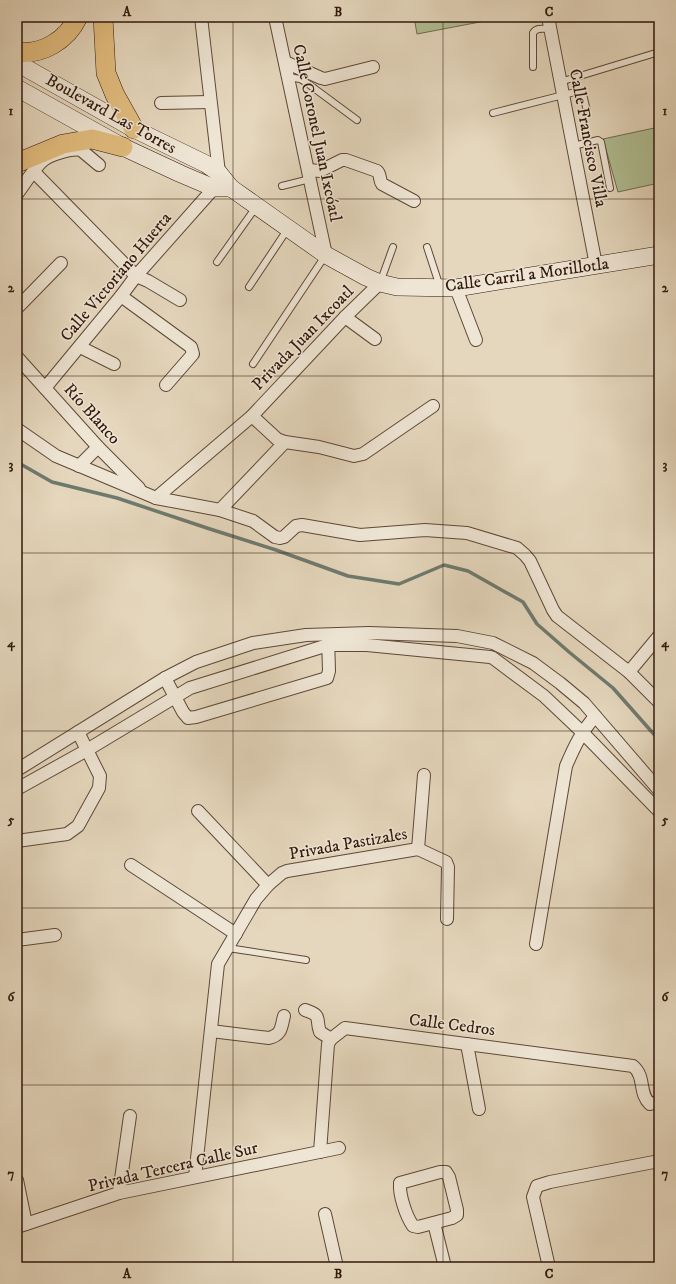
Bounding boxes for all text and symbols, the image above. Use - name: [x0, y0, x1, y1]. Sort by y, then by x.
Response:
- text: A: [122, 4, 132, 20]
- text: B: [334, 4, 342, 20]
- text: C: [545, 4, 554, 20]
- street label: Calle Coronel Juan Ixcóatl: [287, 42, 347, 224]
- street label: Calle Francisco Villa: [564, 67, 612, 210]
- street label: Boulevard Las Torres: [42, 69, 180, 159]
- text: 1: [9, 103, 14, 119]
- text: 1: [663, 103, 668, 119]
- street label: Calle Victoriano Huerta: [55, 207, 177, 346]
- street label: Calle Carril a Morillotla: [444, 253, 611, 297]
- text: 2: [8, 280, 15, 296]
- text: 2: [662, 280, 669, 296]
- street label: Privada Juan Ixcoatl: [247, 281, 359, 395]
- street label: Río Blanco: [59, 379, 125, 449]
- text: 3: [9, 457, 14, 473]
- text: 3: [663, 457, 668, 473]
- text: 4: [6, 635, 15, 652]
- text: 4: [660, 635, 669, 652]
- text: 5: [7, 812, 15, 828]
- text: 5: [661, 812, 669, 828]
- street label: Privada Pastizales: [287, 823, 409, 865]
- text: 6: [8, 989, 16, 1005]
- text: 6: [662, 989, 670, 1005]
- street label: Calle Cedros: [408, 1009, 497, 1041]
- street label: Privada Tercera Calle Sur: [86, 1137, 261, 1197]
- text: 7: [8, 1166, 15, 1182]
- text: 7: [662, 1166, 669, 1182]
- text: A: [122, 1266, 132, 1282]
- text: B: [334, 1266, 342, 1282]
- text: C: [545, 1266, 554, 1282]

